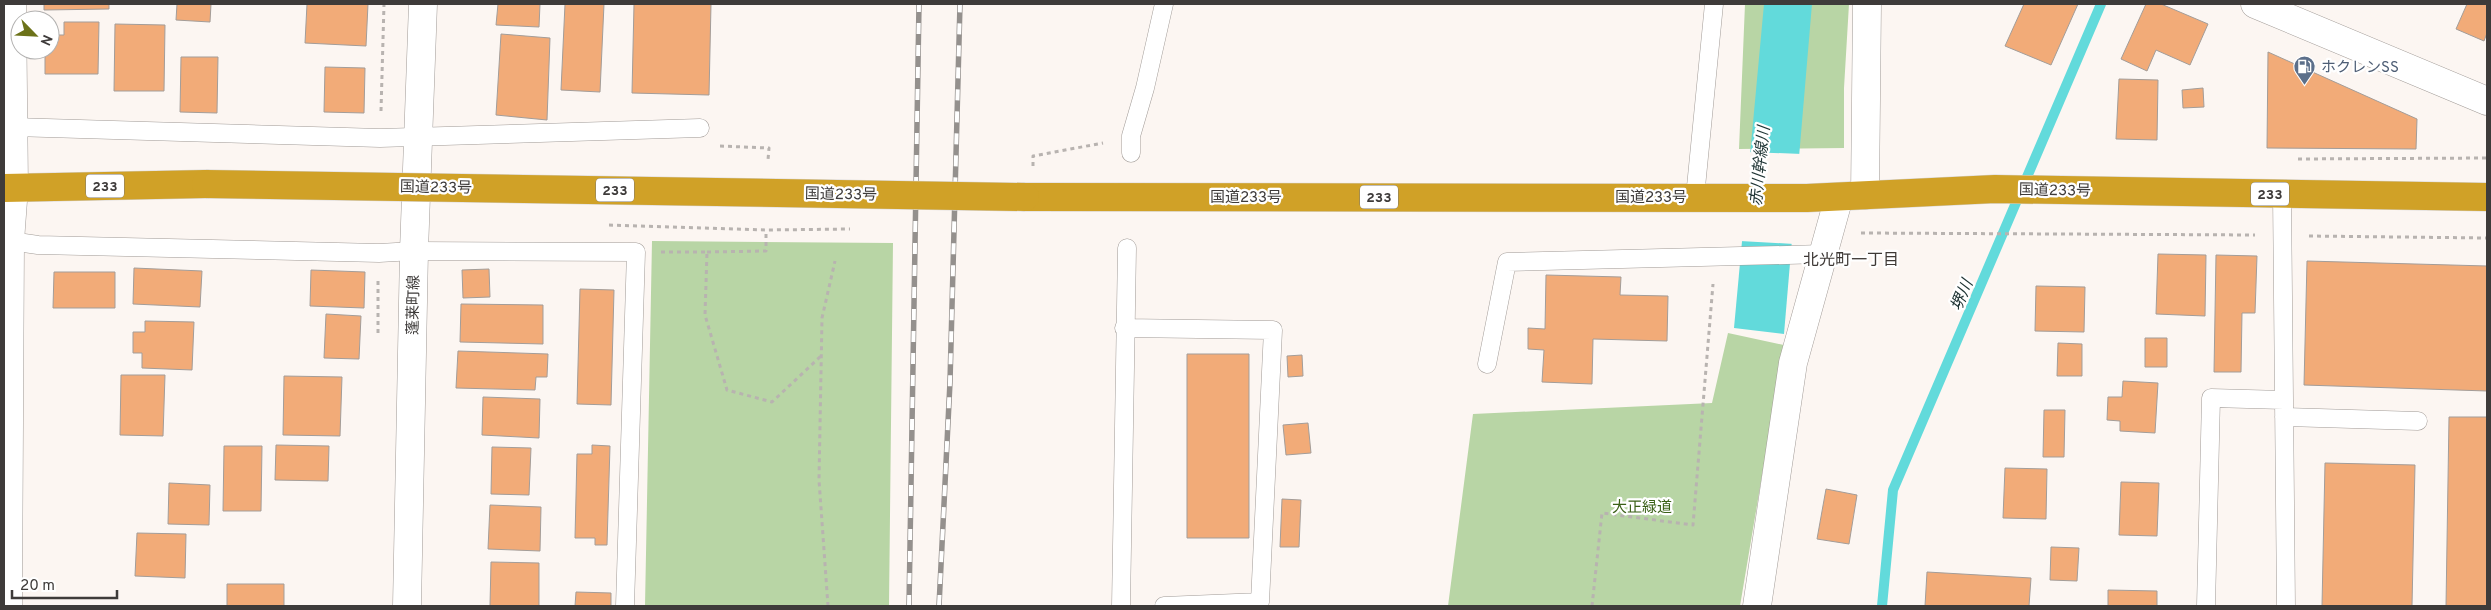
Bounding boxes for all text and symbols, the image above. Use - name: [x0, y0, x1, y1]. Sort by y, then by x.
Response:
- north arrow: [10, 10, 60, 60]
- text: N: [36, 32, 55, 48]
- fuel station icon: ホクレンSS: [2293, 55, 2317, 86]
- place label: ホクレンSS: [2321, 59, 2399, 78]
- water label: 赤川幹線川: [1747, 123, 1775, 207]
- road number: 233: [86, 175, 124, 198]
- street label: 国道233号: [400, 178, 472, 199]
- road number: 233: [596, 178, 634, 202]
- street label: 国道233号: [2019, 181, 2091, 202]
- road number: 233: [2251, 182, 2289, 205]
- street label: 国道233号: [805, 185, 877, 206]
- road number: 233: [1360, 186, 1398, 208]
- street label: 国道233号: [1210, 189, 1282, 208]
- street label: 国道233号: [1615, 189, 1687, 208]
- district label: 北光町一丁目: [1803, 251, 1899, 271]
- street label: 蓬莱町線: [404, 275, 425, 335]
- water label: 堺川: [1947, 275, 1979, 314]
- park label: 大正緑道: [1612, 499, 1672, 518]
- scale bar: [12, 568, 118, 600]
- text: 20 m: [20, 577, 55, 596]

